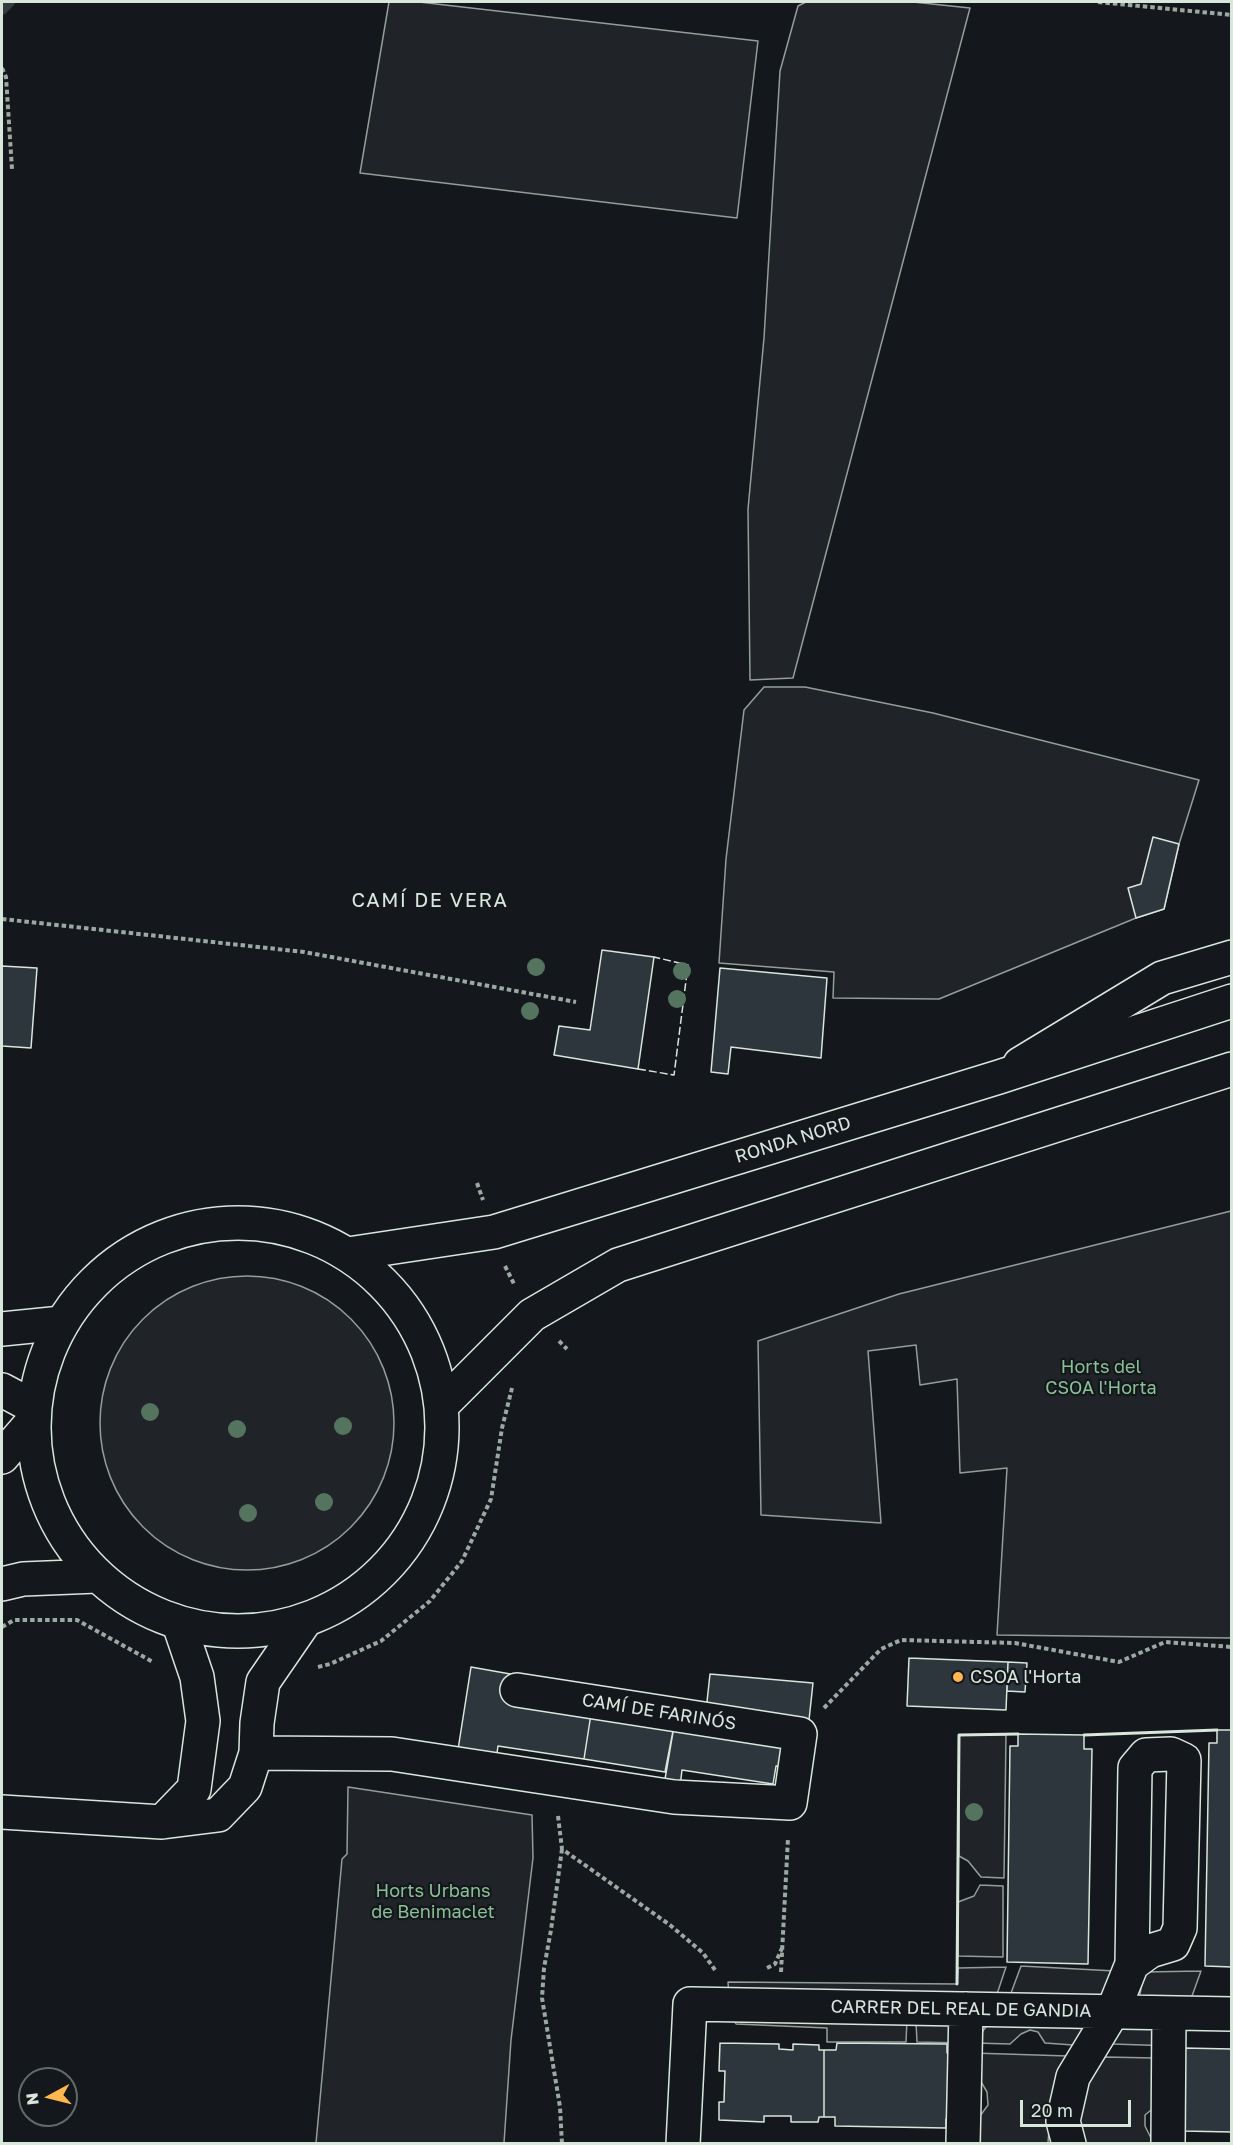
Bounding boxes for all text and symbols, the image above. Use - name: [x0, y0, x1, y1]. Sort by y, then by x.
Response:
- district label: CAMÍ DE VERA: [352, 889, 508, 913]
- street label: RONDA NORD: [733, 1112, 853, 1168]
- park label: Horts del CSOA l'Horta: [1045, 1356, 1157, 1398]
- place label: CSOA l'Horta: [970, 1666, 1082, 1688]
- marker: CSOA l'Horta: [951, 1670, 965, 1684]
- street label: CAMÍ DE FARINÓS: [580, 1689, 738, 1735]
- park label: Horts Urbans de Benimaclet: [371, 1880, 495, 1922]
- street label: CARRER DEL REAL DE GANDIA: [830, 1996, 1092, 2022]
- north arrow: [18, 2067, 78, 2127]
- scale bar: [1023, 2088, 1134, 2126]
- text: N: [21, 2092, 43, 2106]
- text: 20 m: [1031, 2099, 1073, 2121]

